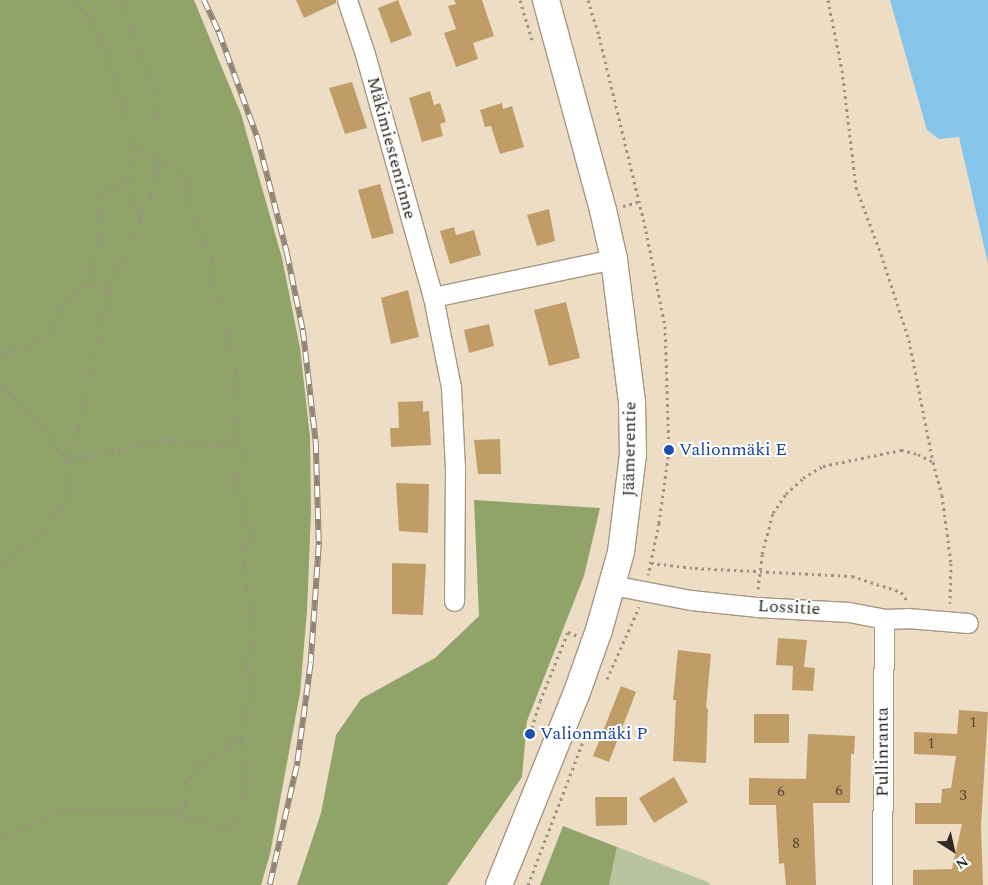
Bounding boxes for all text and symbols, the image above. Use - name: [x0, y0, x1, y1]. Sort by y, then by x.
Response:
- street label: Mäkimiestenrinne: [362, 74, 420, 222]
- street label: Jäämerentie: [618, 401, 642, 497]
- place label: Valionmäki E: [679, 439, 787, 461]
- marker: Valionmäki E: [663, 444, 675, 456]
- street label: Lossitie: [757, 596, 821, 620]
- street label: Pullinranta: [872, 707, 894, 797]
- house number: 1: [969, 714, 977, 732]
- place label: Valionmäki P: [540, 723, 648, 745]
- marker: Valionmäki P: [524, 728, 536, 740]
- house number: 1: [927, 735, 935, 753]
- house number: 6: [835, 782, 843, 800]
- house number: 6: [777, 783, 785, 801]
- house number: 3: [959, 787, 967, 805]
- north arrow: [928, 825, 978, 875]
- house number: 8: [792, 835, 800, 853]
- text: N: [951, 851, 973, 875]

